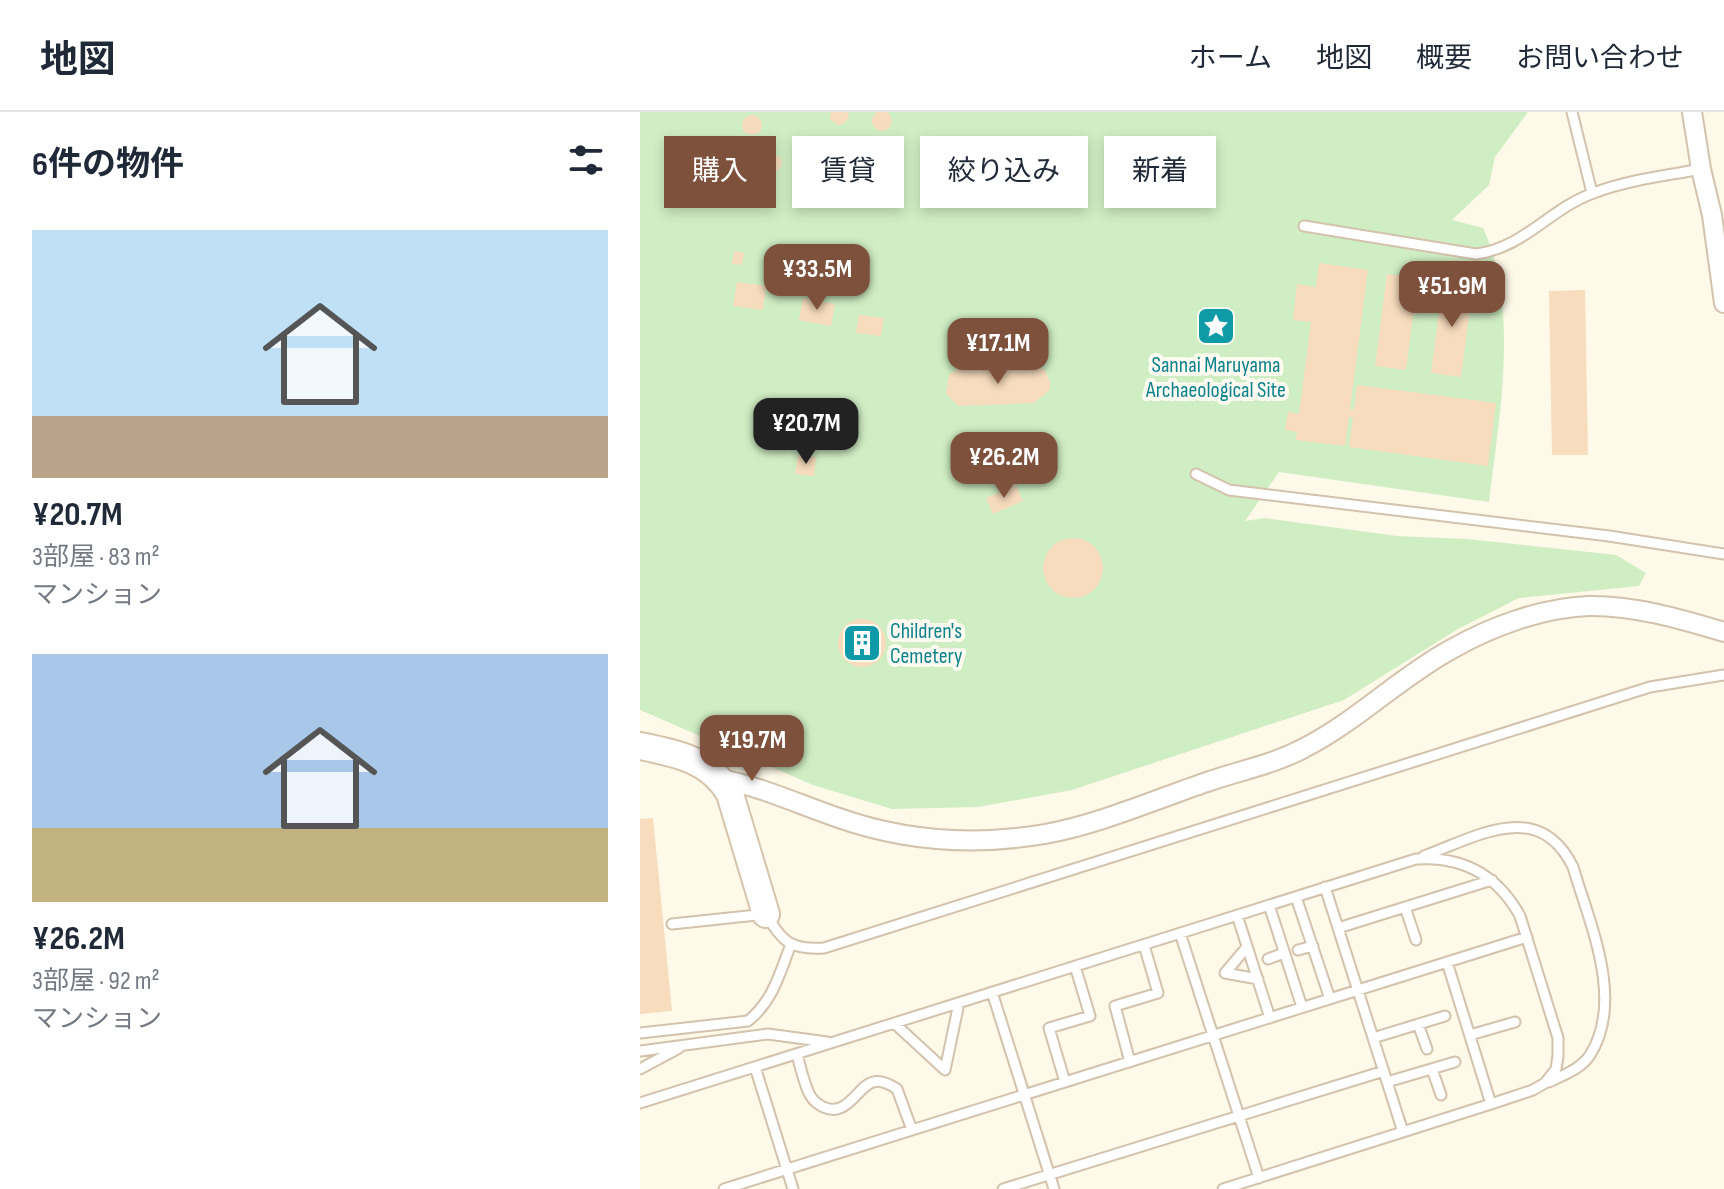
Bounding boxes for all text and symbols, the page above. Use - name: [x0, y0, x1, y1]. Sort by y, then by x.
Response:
- text: 地図: [40, 38, 116, 83]
- text: ホーム: [1189, 42, 1272, 75]
- text: 地図: [1316, 42, 1372, 75]
- text: 概要: [1416, 42, 1472, 75]
- text: お問い合わせ: [1516, 42, 1684, 75]
- chip: 購入: [664, 136, 776, 208]
- chip: 賃貸: [792, 136, 904, 208]
- chip: 絞り込み: [920, 136, 1088, 208]
- chip: 新着: [1104, 136, 1216, 208]
- icon: filters: [564, 138, 608, 182]
- text: 6件の物件: [32, 144, 184, 185]
- pin: ¥33.5M: [752, 244, 882, 312]
- text: ¥33.5M: [782, 254, 852, 285]
- pin: ¥51.9M: [1387, 261, 1517, 329]
- text: ¥51.9M: [1417, 271, 1487, 302]
- icon: home: [248, 282, 392, 426]
- place icon: Sannai Maruyama Archaeological Site: [1195, 305, 1237, 347]
- pin: ¥17.1M: [933, 318, 1063, 386]
- text: ¥17.1M: [965, 328, 1031, 359]
- place label: Sannai Maruyama Archaeological Site: [1145, 352, 1286, 404]
- pin: ¥20.7M: [741, 398, 871, 466]
- text: ¥20.7M: [771, 408, 841, 439]
- pin: ¥26.2M: [939, 432, 1069, 500]
- text: ¥26.2M: [969, 442, 1039, 473]
- text: ¥20.7M: [32, 494, 123, 535]
- text: 3部屋 · 83 m²: [32, 542, 160, 573]
- text: マンション: [32, 580, 162, 611]
- place label: Children's Cemetery: [890, 618, 963, 670]
- building icon: Children's Cemetery: [841, 622, 883, 664]
- icon: home: [248, 706, 392, 850]
- pin: ¥19.7M: [687, 715, 817, 783]
- text: ¥19.7M: [718, 725, 786, 756]
- text: ¥26.2M: [32, 918, 125, 959]
- text: 3部屋 · 92 m²: [32, 966, 160, 997]
- text: マンション: [32, 1004, 162, 1035]

